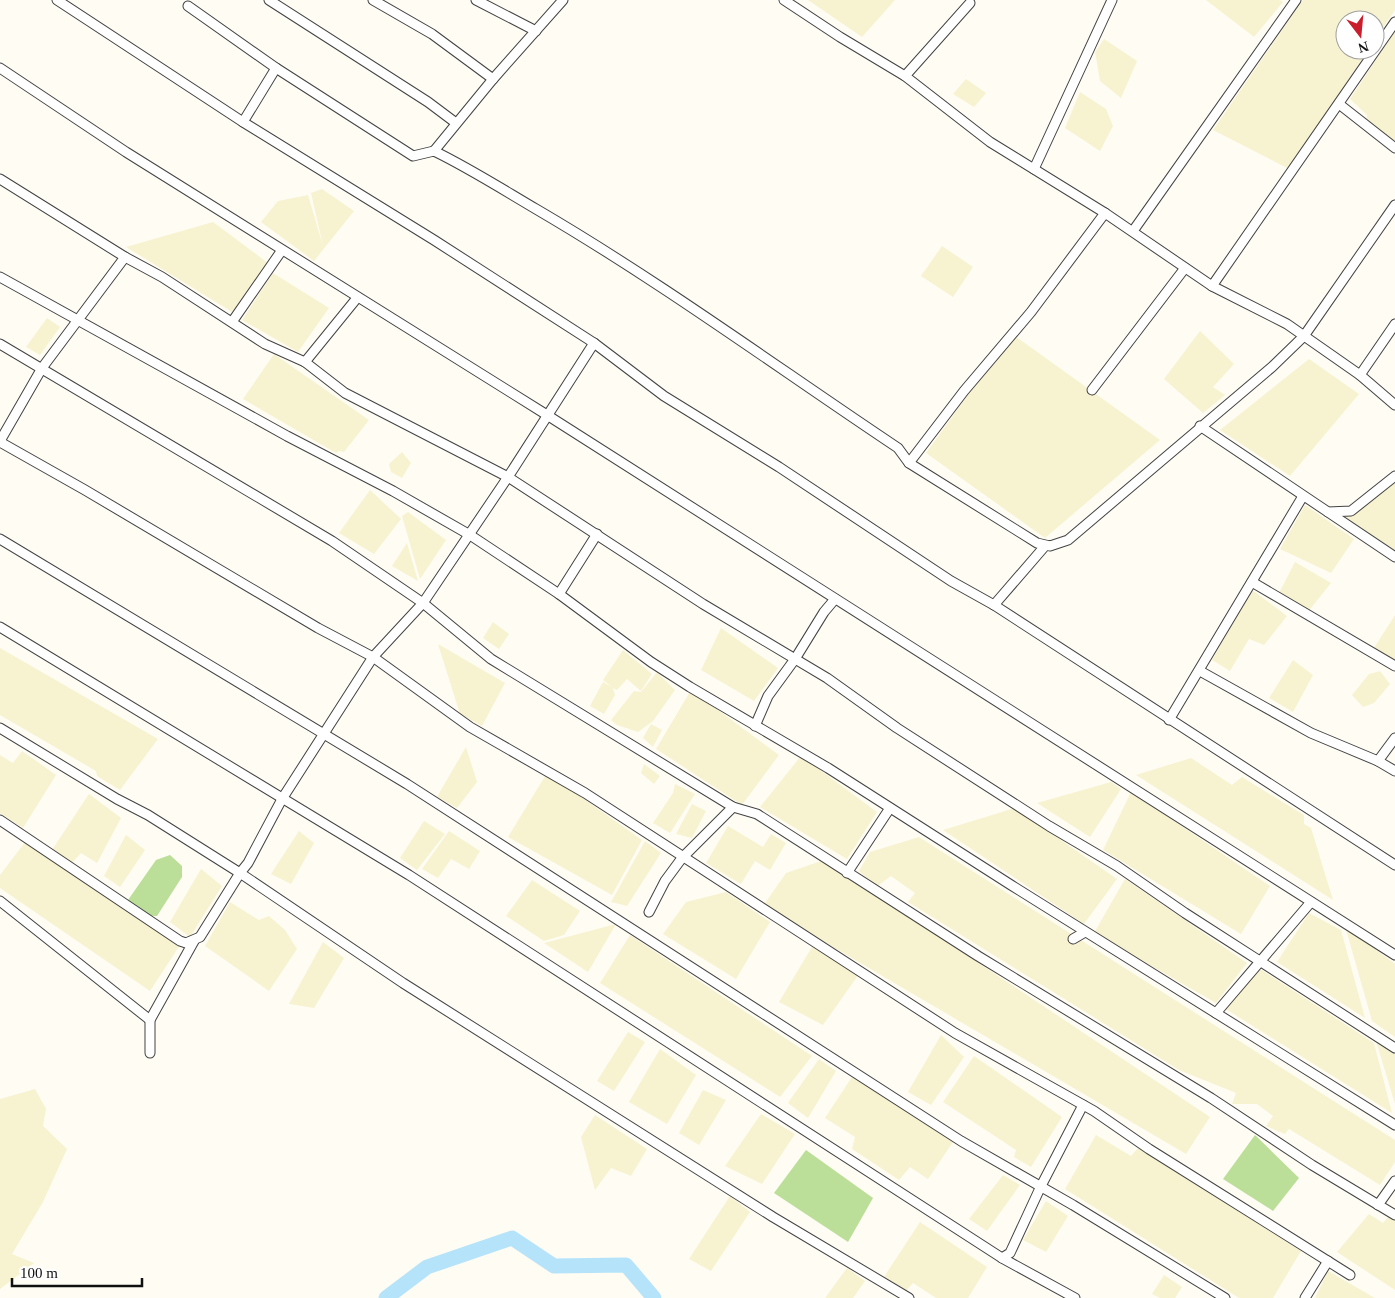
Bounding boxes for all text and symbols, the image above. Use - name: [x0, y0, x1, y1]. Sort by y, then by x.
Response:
- north arrow: [1335, 10, 1385, 60]
- text: N: [1357, 38, 1370, 56]
- scale bar: [12, 1256, 142, 1288]
- text: 100 m: [20, 1265, 58, 1281]

